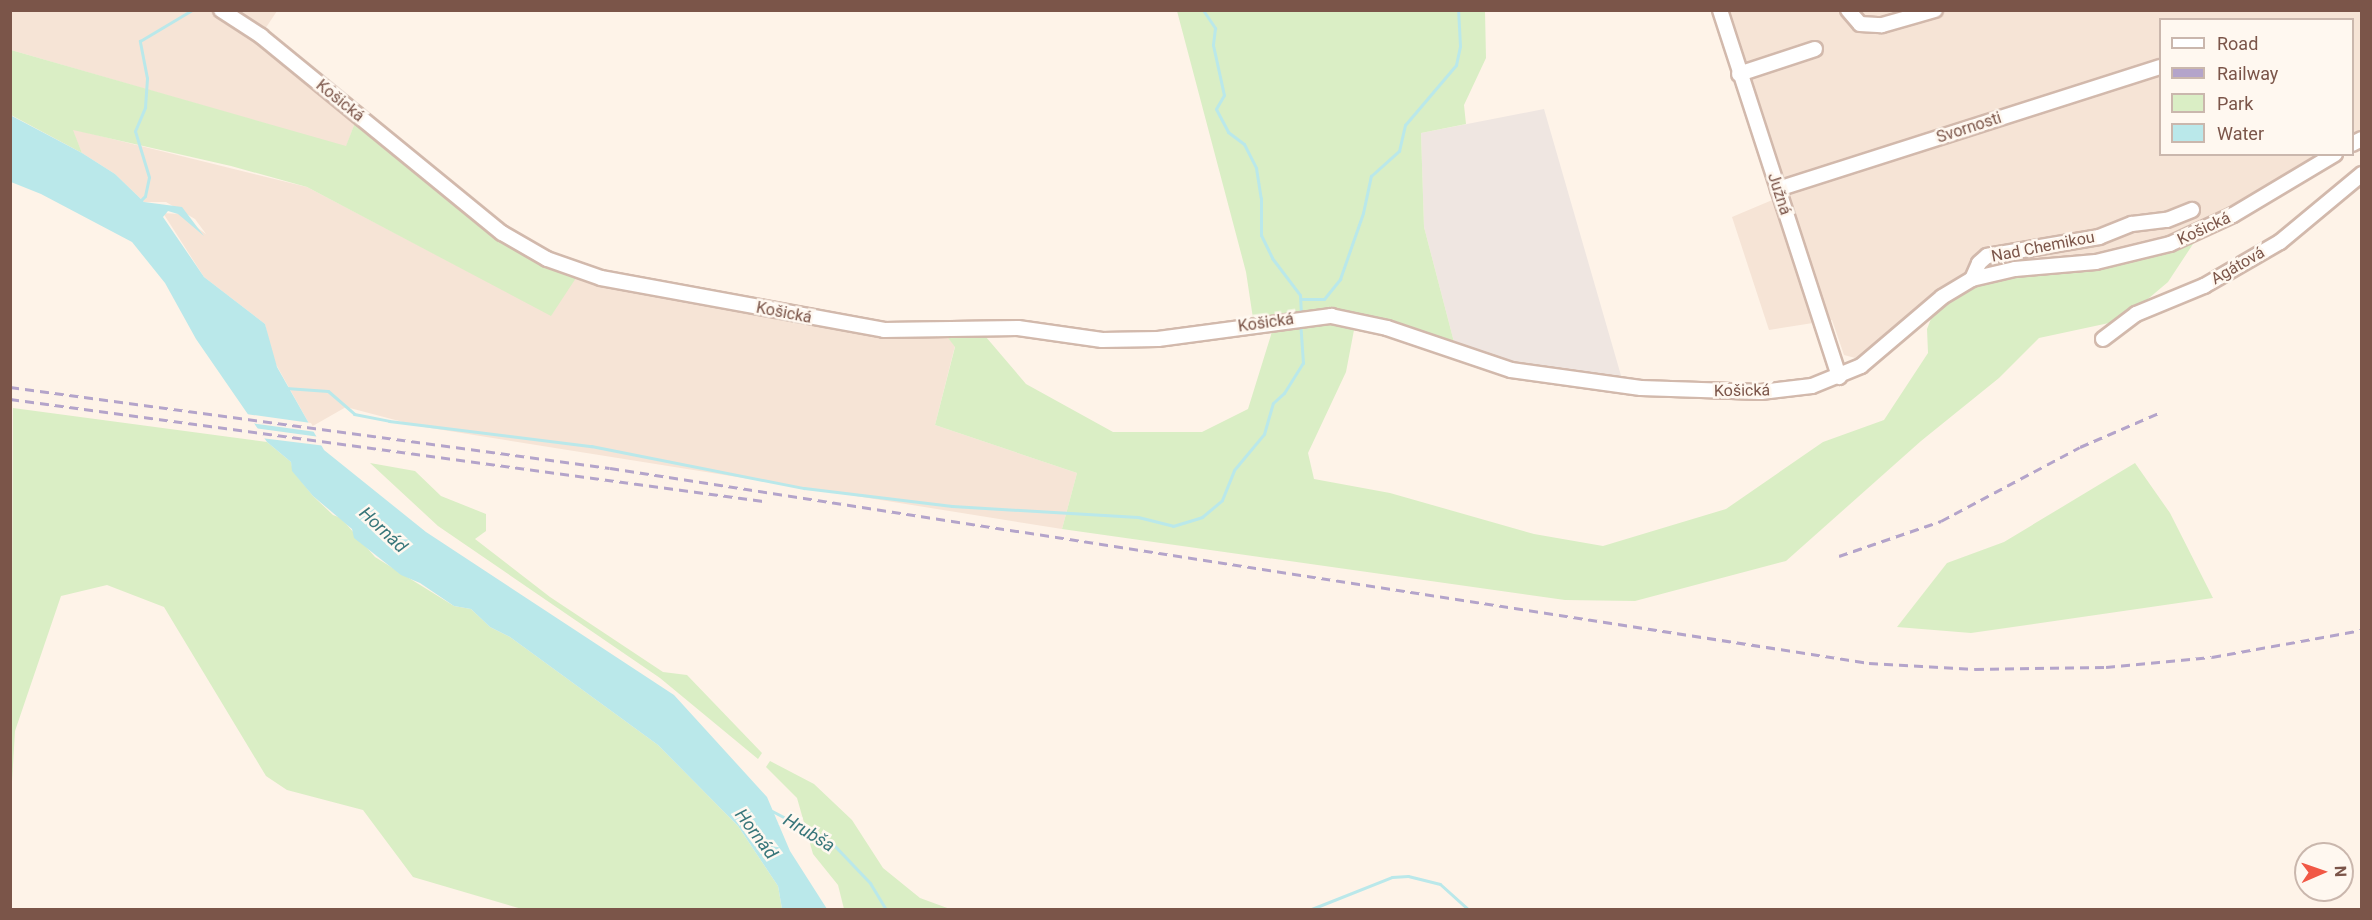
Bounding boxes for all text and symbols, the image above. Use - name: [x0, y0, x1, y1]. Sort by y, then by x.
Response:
- legend: [2159, 18, 2354, 156]
- text: Road: [2217, 33, 2258, 54]
- text: Railway: [2217, 63, 2278, 84]
- street label: Košická: [312, 76, 368, 126]
- text: Park: [2217, 93, 2253, 114]
- street label: Svornosti: [1934, 109, 2004, 147]
- text: Water: [2217, 123, 2264, 144]
- street label: Južná: [1763, 171, 1795, 217]
- street label: Košická: [2174, 208, 2234, 250]
- street label: Nad Chemikou: [1990, 228, 2096, 266]
- street label: Agátová: [2208, 243, 2268, 289]
- street label: Košická: [755, 298, 813, 328]
- street label: Košická: [1237, 310, 1295, 336]
- street label: Košická: [1714, 381, 1770, 401]
- water label: Hornád: [355, 503, 411, 557]
- water label: Hornád: [730, 805, 782, 863]
- water label: Hrubša: [779, 809, 839, 857]
- north arrow: [2294, 842, 2354, 902]
- text: N: [2331, 865, 2350, 877]

